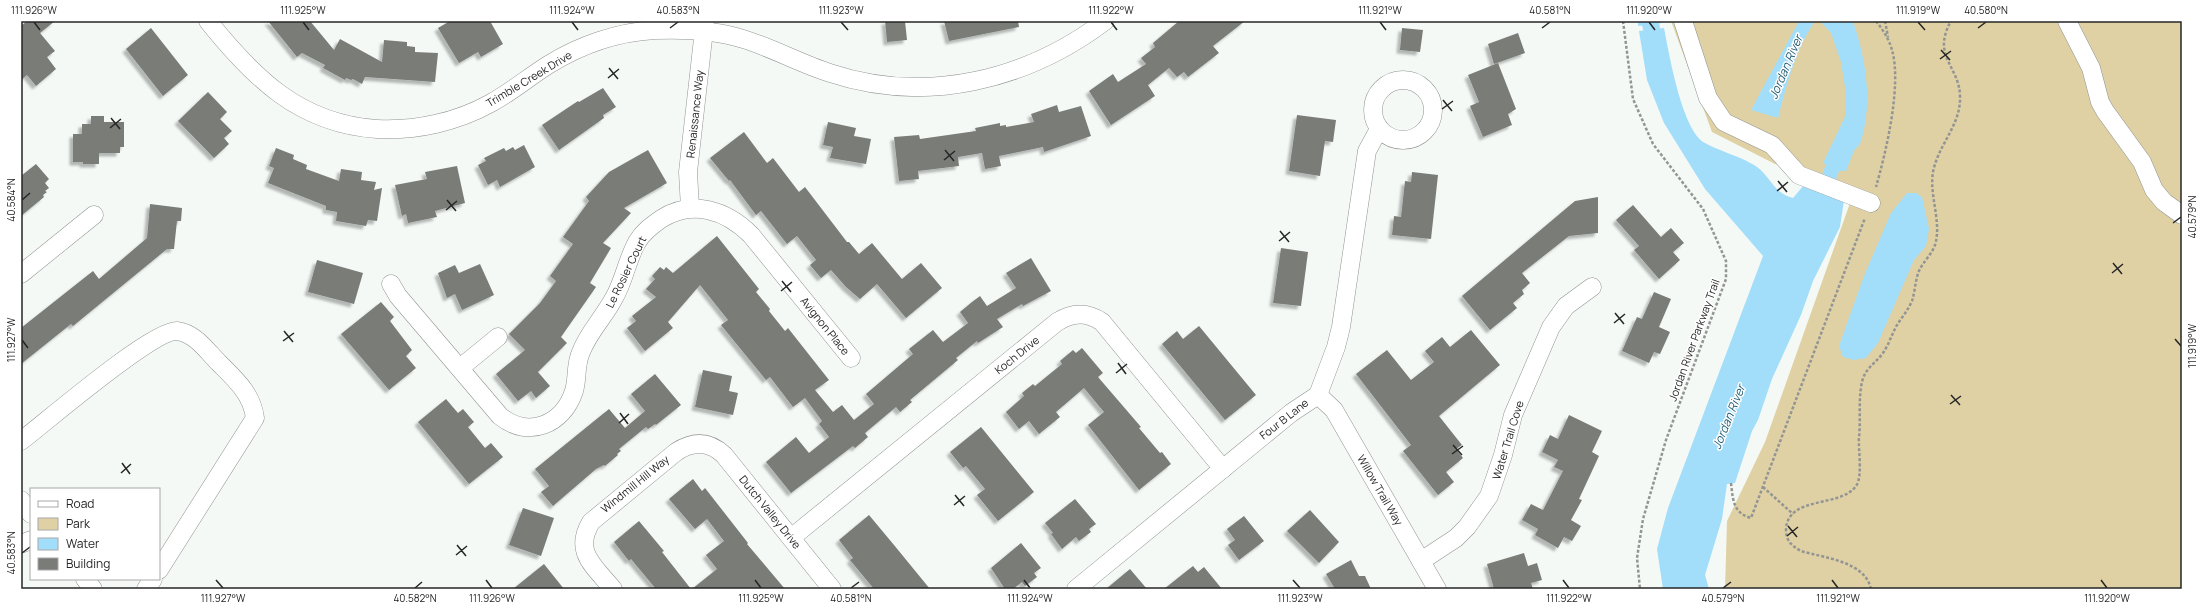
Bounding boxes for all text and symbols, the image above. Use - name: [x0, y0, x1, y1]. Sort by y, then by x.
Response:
- text: 111.926°W: [11, 3, 58, 17]
- text: 111.925°W: [280, 3, 326, 17]
- text: 111.924°W: [549, 3, 595, 17]
- text: 40.583°N: [657, 3, 700, 17]
- text: 111.923°W: [818, 3, 864, 17]
- text: 111.922°W: [1088, 3, 1134, 17]
- text: 111.921°W: [1358, 3, 1402, 17]
- text: 40.581°N: [1529, 3, 1571, 17]
- text: 111.920°W: [1626, 3, 1672, 17]
- text: 111.919°W: [1896, 3, 1941, 17]
- text: 40.580°N: [1964, 3, 2008, 17]
- water label: Jordan River: [1764, 31, 1807, 101]
- street label: Trimble Creek Drive: [483, 47, 575, 110]
- street label: Renaissance Way: [682, 69, 707, 159]
- text: 40.584°N: [4, 178, 18, 222]
- text: 40.579°N: [2185, 195, 2199, 238]
- street label: Le Rosier Court: [602, 234, 649, 310]
- street label: Jordan River Parkway Trail: [1664, 277, 1723, 403]
- street label: Avignon Place: [797, 294, 854, 358]
- text: 111.927°W: [4, 317, 18, 362]
- text: 111.919°W: [2185, 323, 2199, 368]
- street label: Koch Drive: [991, 332, 1042, 377]
- water label: Jordan River: [1708, 381, 1750, 451]
- street label: Four B Lane: [1256, 394, 1312, 442]
- street label: Water Trail Cove: [1488, 398, 1527, 481]
- street label: Windmill Hill Way: [597, 451, 672, 516]
- street label: Willow Trail Way: [1354, 452, 1407, 528]
- street label: Dutch Valley Drive: [736, 472, 805, 552]
- legend: [30, 488, 160, 580]
- text: Road: [66, 495, 94, 512]
- text: Park: [66, 515, 91, 532]
- text: 40.583°N: [4, 531, 18, 575]
- text: Water: [66, 535, 100, 552]
- text: Building: [66, 555, 110, 572]
- text: 111.927°W: [201, 591, 246, 605]
- text: 40.582°N: [393, 591, 437, 605]
- text: 111.926°W: [469, 591, 516, 605]
- text: 111.925°W: [738, 591, 784, 605]
- text: 40.581°N: [830, 591, 872, 605]
- text: 111.924°W: [1007, 591, 1053, 605]
- text: 111.923°W: [1277, 591, 1323, 605]
- text: 111.922°W: [1546, 591, 1592, 605]
- text: 40.579°N: [1702, 591, 1745, 605]
- text: 111.921°W: [1816, 591, 1860, 605]
- text: 111.920°W: [2084, 591, 2130, 605]

